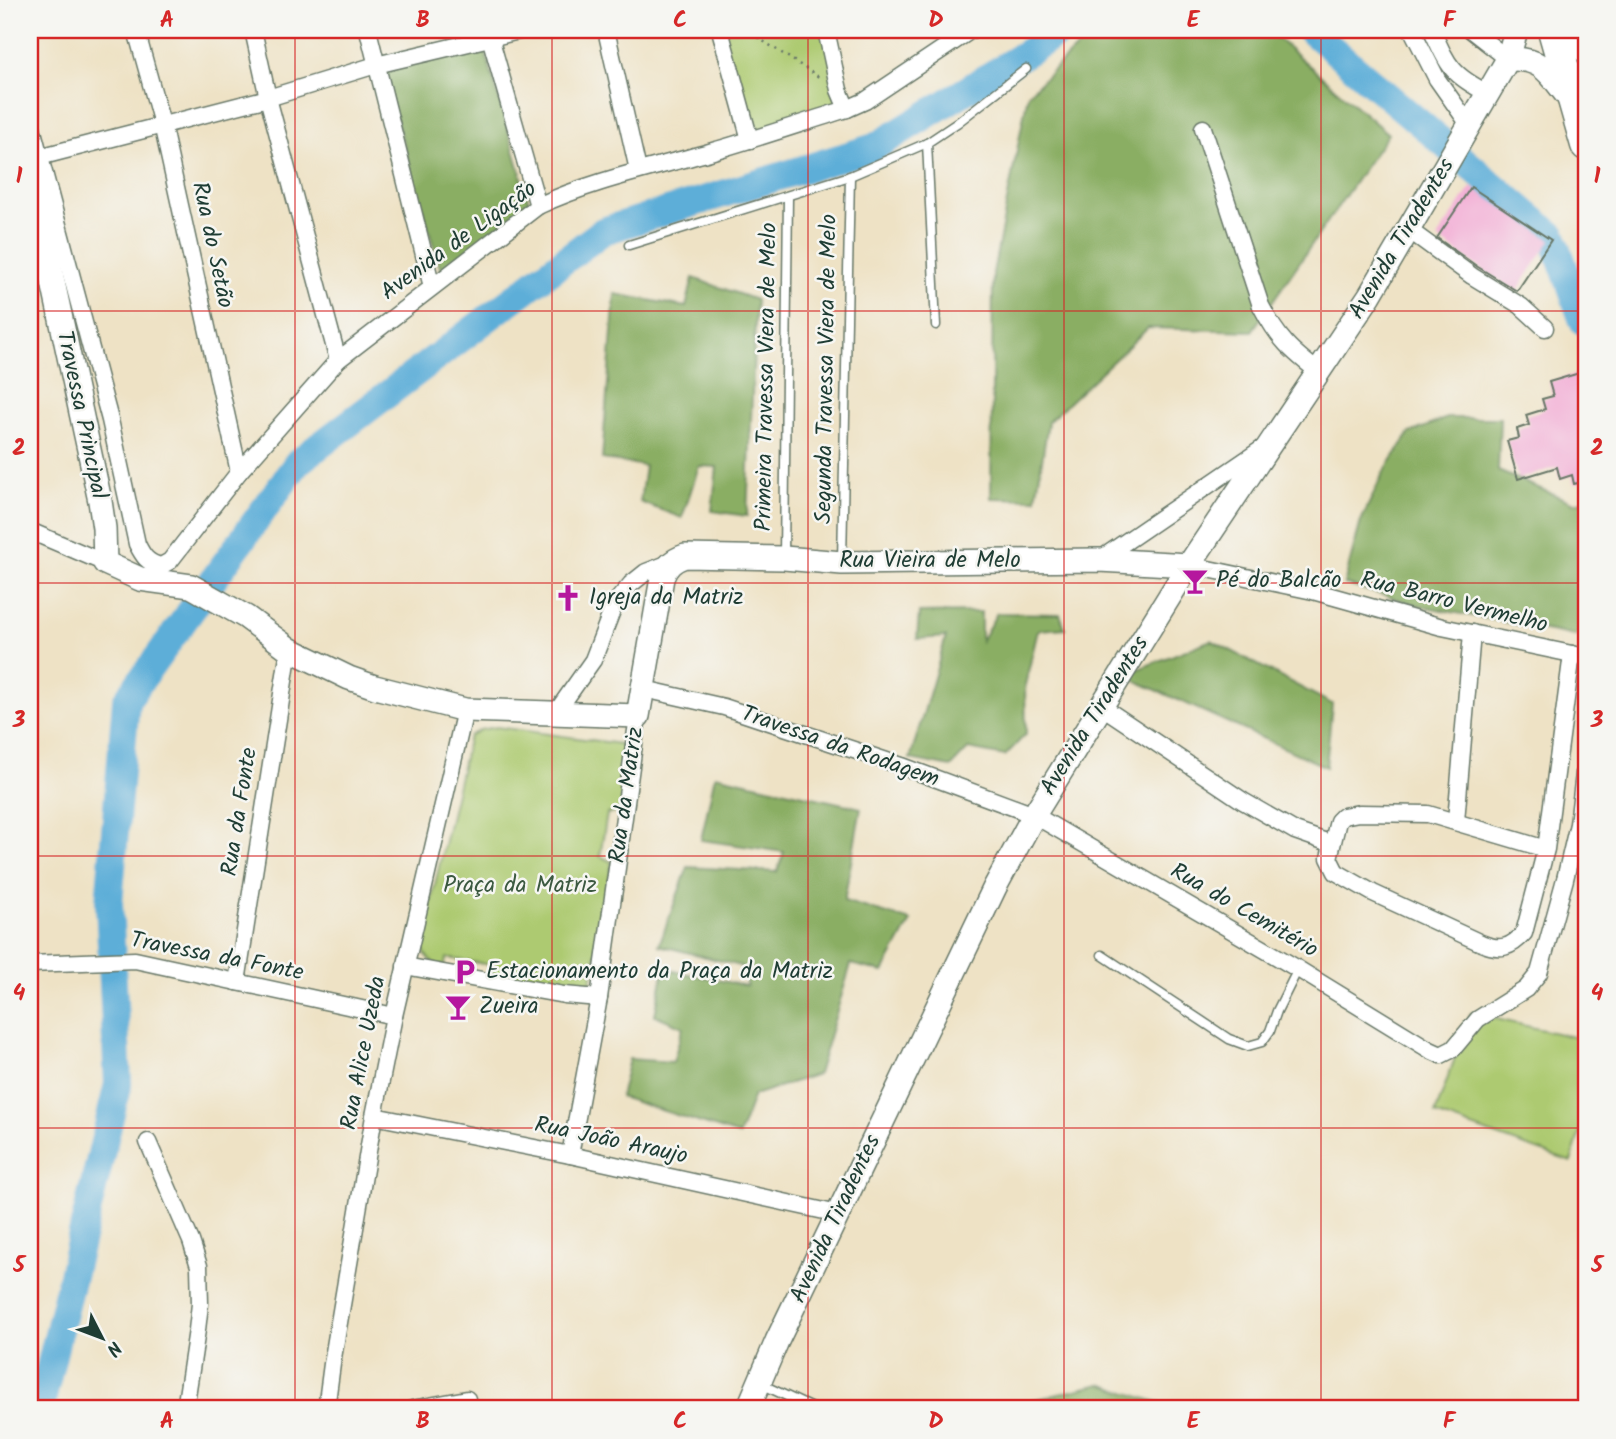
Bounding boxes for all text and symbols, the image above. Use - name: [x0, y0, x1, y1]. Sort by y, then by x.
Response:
- text: A: [160, 3, 174, 39]
- text: B: [416, 3, 430, 39]
- text: C: [673, 3, 687, 39]
- text: D: [928, 3, 944, 39]
- text: E: [1187, 3, 1201, 39]
- text: F: [1443, 3, 1457, 39]
- street label: Avenida Tiradentes: [1340, 151, 1465, 327]
- text: 1: [16, 159, 23, 195]
- text: 1: [1594, 159, 1601, 195]
- street label: Avenida de Ligação: [373, 172, 545, 310]
- street label: Rua do Setão: [181, 178, 243, 312]
- street label: Segunda Travessa Viera de Melo: [806, 214, 848, 524]
- street label: Primeira Travessa Viera de Melo: [746, 222, 788, 532]
- street label: Travessa Principal: [46, 327, 116, 503]
- text: 2: [12, 431, 26, 467]
- text: 2: [1590, 431, 1604, 467]
- street label: Rua Vieira de Melo: [839, 543, 1021, 579]
- street label: Rua Barro Vermelho: [1356, 562, 1552, 644]
- place label: Pé do Balcão: [1216, 563, 1342, 599]
- bar icon: Pé do Balcão: [1180, 566, 1210, 596]
- place label: Igreja da Matriz: [589, 580, 743, 616]
- church icon: Igreja da Matriz: [553, 583, 583, 613]
- street label: Avenida Tiradentes: [1031, 629, 1159, 803]
- street label: Travessa da Rodagem: [736, 696, 944, 798]
- text: 3: [12, 703, 26, 739]
- text: 3: [1590, 703, 1604, 739]
- street label: Rua da Matriz: [600, 725, 654, 865]
- street label: Rua da Fonte: [212, 745, 268, 879]
- street label: Rua do Cemitério: [1163, 854, 1325, 968]
- park label: Praça da Matriz: [443, 868, 597, 904]
- street label: Travessa da Fonte: [127, 923, 307, 991]
- place label: Estacionamento da Praça da Matriz: [486, 954, 833, 990]
- parking icon: Estacionamento da Praça da Matriz: [450, 957, 480, 987]
- street label: Rua Alice Uzeda: [331, 973, 397, 1133]
- text: 4: [13, 976, 26, 1012]
- text: 4: [1591, 976, 1604, 1012]
- place label: Zueira: [479, 989, 539, 1025]
- bar icon: Zueira: [443, 992, 473, 1022]
- street label: Rua João Araujo: [531, 1107, 691, 1175]
- street label: Avenida Tiradentes: [781, 1128, 891, 1309]
- text: 5: [12, 1248, 27, 1284]
- text: 5: [1590, 1248, 1605, 1284]
- north arrow: [66, 1302, 136, 1372]
- text: N: [98, 1334, 128, 1363]
- text: A: [160, 1404, 174, 1439]
- text: B: [416, 1404, 430, 1439]
- text: C: [673, 1404, 687, 1439]
- text: D: [928, 1404, 944, 1439]
- text: E: [1187, 1404, 1201, 1439]
- text: F: [1443, 1404, 1457, 1439]

